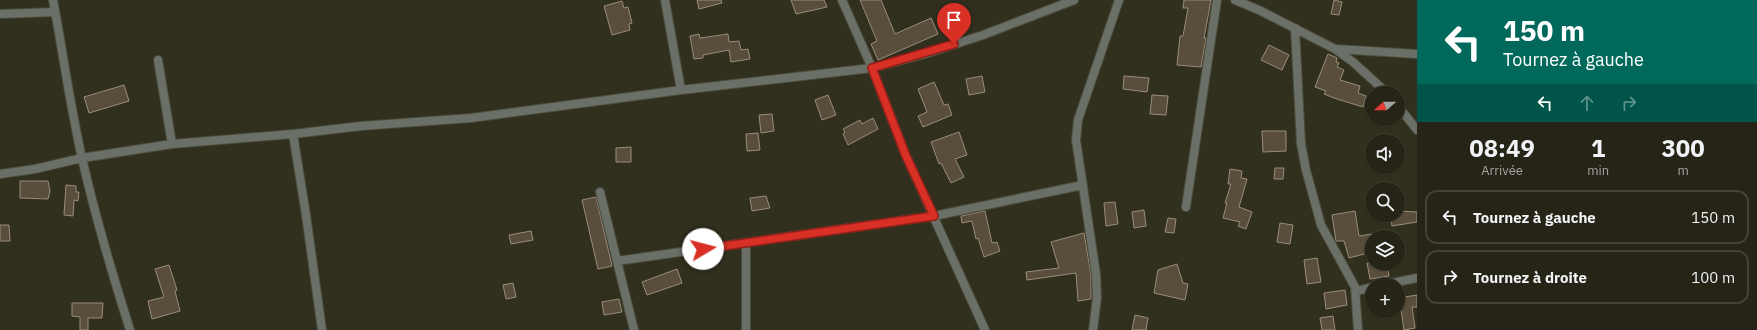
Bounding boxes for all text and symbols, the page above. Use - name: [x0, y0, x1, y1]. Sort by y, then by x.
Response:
- pin: [937, 3, 971, 44]
- icon: arrive: [943, 9, 965, 31]
- text: 150 m: [1503, 12, 1585, 49]
- icon: left: [1437, 16, 1489, 68]
- text: Tournez à gauche: [1503, 48, 1644, 71]
- north arrow: [1365, 86, 1405, 126]
- map controls: [1365, 86, 1405, 318]
- icon: left: [1534, 92, 1556, 114]
- icon: ahead: [1576, 92, 1598, 114]
- icon: right: [1618, 92, 1640, 114]
- text: 08:49: [1469, 132, 1535, 164]
- text: 1: [1591, 132, 1605, 164]
- text: 300: [1661, 132, 1705, 164]
- button: sound: [1365, 134, 1405, 174]
- text: Arrivée: [1481, 162, 1523, 179]
- text: min: [1587, 162, 1609, 179]
- text: m: [1677, 162, 1689, 179]
- button: search: [1365, 182, 1405, 222]
- icon: left: [1439, 206, 1461, 228]
- text: Tournez à gauche: [1473, 208, 1596, 227]
- text: 150 m: [1691, 208, 1735, 227]
- position arrow: [682, 228, 724, 270]
- button: layers: [1365, 230, 1405, 270]
- icon: right: [1439, 266, 1461, 288]
- text: Tournez à droite: [1473, 268, 1587, 287]
- text: 100 m: [1691, 268, 1735, 287]
- button: +: [1365, 278, 1405, 318]

